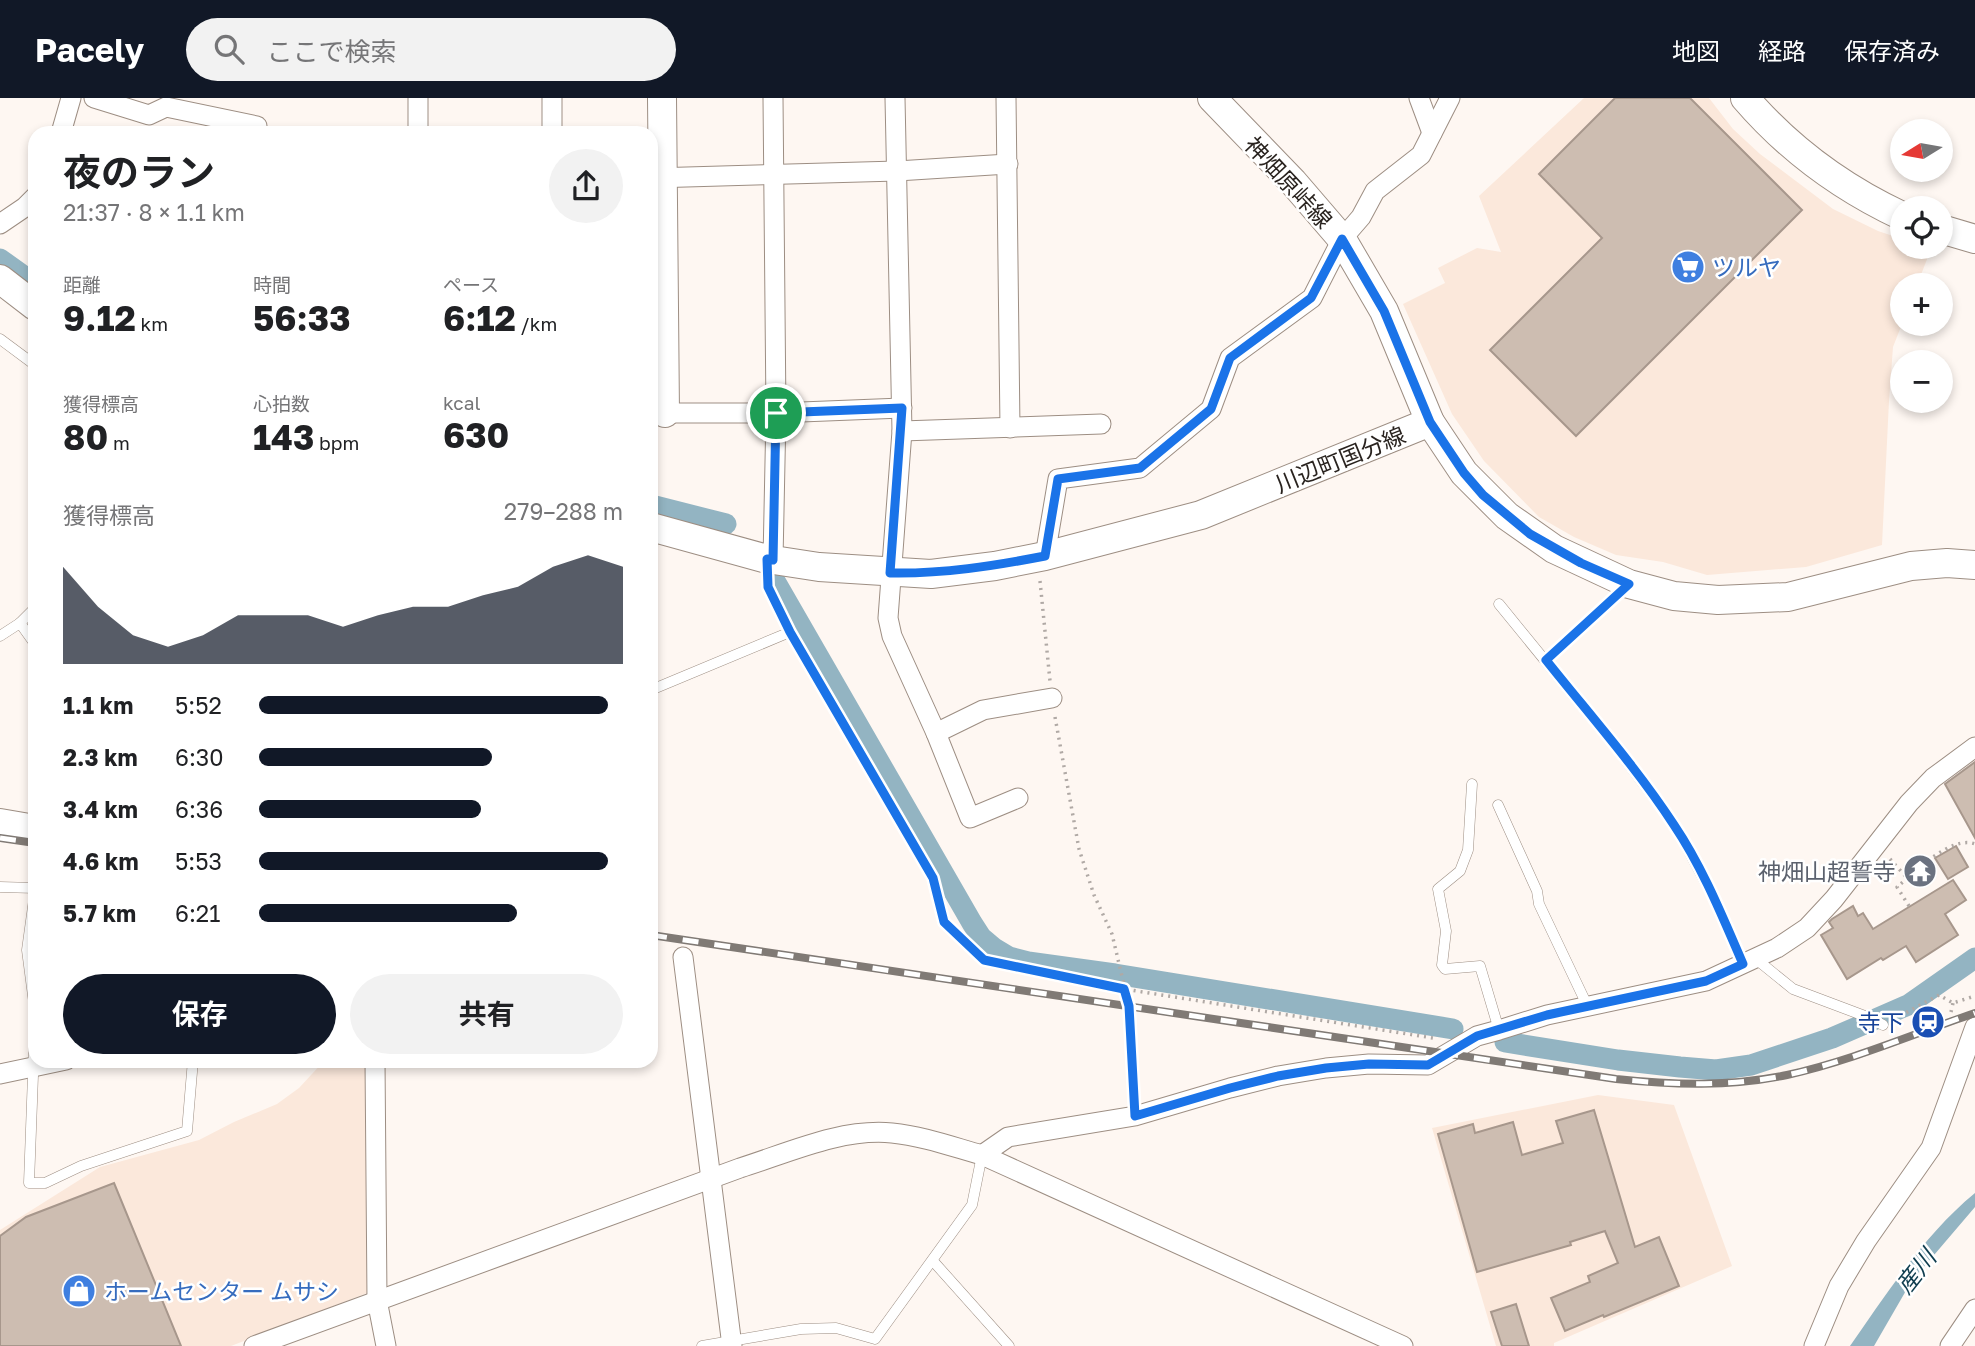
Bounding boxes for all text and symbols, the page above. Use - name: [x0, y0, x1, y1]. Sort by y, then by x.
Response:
- search box: [186, 18, 676, 81]
- text: Pacely: [35, 30, 144, 69]
- icon: search: [210, 30, 248, 68]
- text: ここで検索: [266, 36, 396, 67]
- text: 地図: [1672, 36, 1720, 65]
- text: 経路: [1758, 36, 1806, 65]
- text: 保存済み: [1844, 36, 1940, 65]
- north arrow: [1890, 119, 1953, 182]
- map controls: [1890, 119, 1953, 413]
- street label: 神畑原峠線: [1240, 130, 1338, 234]
- text: 夜のラン: [63, 149, 215, 194]
- button: share: [549, 149, 623, 223]
- button: locate: [1890, 196, 1953, 259]
- text: 21:37 · 8 × 1.1 km: [63, 198, 245, 226]
- supermarket icon: ツルヤ: [1669, 248, 1707, 286]
- place label: ツルヤ: [1712, 253, 1781, 281]
- text: 距離: [63, 273, 101, 296]
- text: 時間: [253, 273, 291, 296]
- text: ペース: [443, 273, 499, 296]
- button: +: [1890, 273, 1953, 336]
- text: 9.12: [63, 297, 136, 339]
- text: 56:33: [253, 297, 350, 339]
- text: 6:12: [443, 297, 516, 339]
- text: km: [136, 312, 168, 335]
- text: /km: [516, 312, 557, 335]
- button: −: [1890, 350, 1953, 413]
- pin: [746, 383, 806, 443]
- text: kcal: [443, 391, 481, 414]
- text: 獲得標高: [63, 392, 139, 415]
- text: 心拍数: [253, 392, 310, 415]
- icon: arrive: [757, 394, 795, 432]
- text: 630: [443, 414, 509, 456]
- text: 80: [63, 416, 108, 458]
- text: 143: [253, 416, 314, 458]
- street label: 川辺町国分線: [1271, 420, 1409, 498]
- text: m: [108, 431, 130, 454]
- text: bpm: [314, 431, 359, 454]
- text: 279–288 m: [504, 497, 623, 525]
- text: 獲得標高: [63, 501, 155, 529]
- text: 1.1 km: [63, 691, 133, 719]
- text: 5:52: [175, 691, 222, 719]
- text: 2.3 km: [63, 743, 138, 771]
- text: 6:30: [175, 743, 224, 771]
- text: 3.4 km: [63, 795, 138, 823]
- text: 6:36: [175, 795, 223, 823]
- text: 4.6 km: [63, 847, 139, 875]
- text: 5:53: [175, 847, 222, 875]
- temple icon: 神畑山超誓寺: [1901, 852, 1939, 890]
- place label: 神畑山超誓寺: [1758, 857, 1896, 885]
- text: 5.7 km: [63, 899, 136, 927]
- text: 6:21: [175, 899, 220, 927]
- button: 保存: [63, 974, 336, 1054]
- button: 共有: [350, 974, 623, 1054]
- station icon: 寺下: [1909, 1003, 1947, 1041]
- place label: 寺下: [1858, 1008, 1904, 1036]
- water label: 産川: [1889, 1241, 1943, 1299]
- shop icon: ホームセンター ムサシ: [60, 1272, 98, 1310]
- place label: ホームセンター ムサシ: [104, 1277, 339, 1305]

